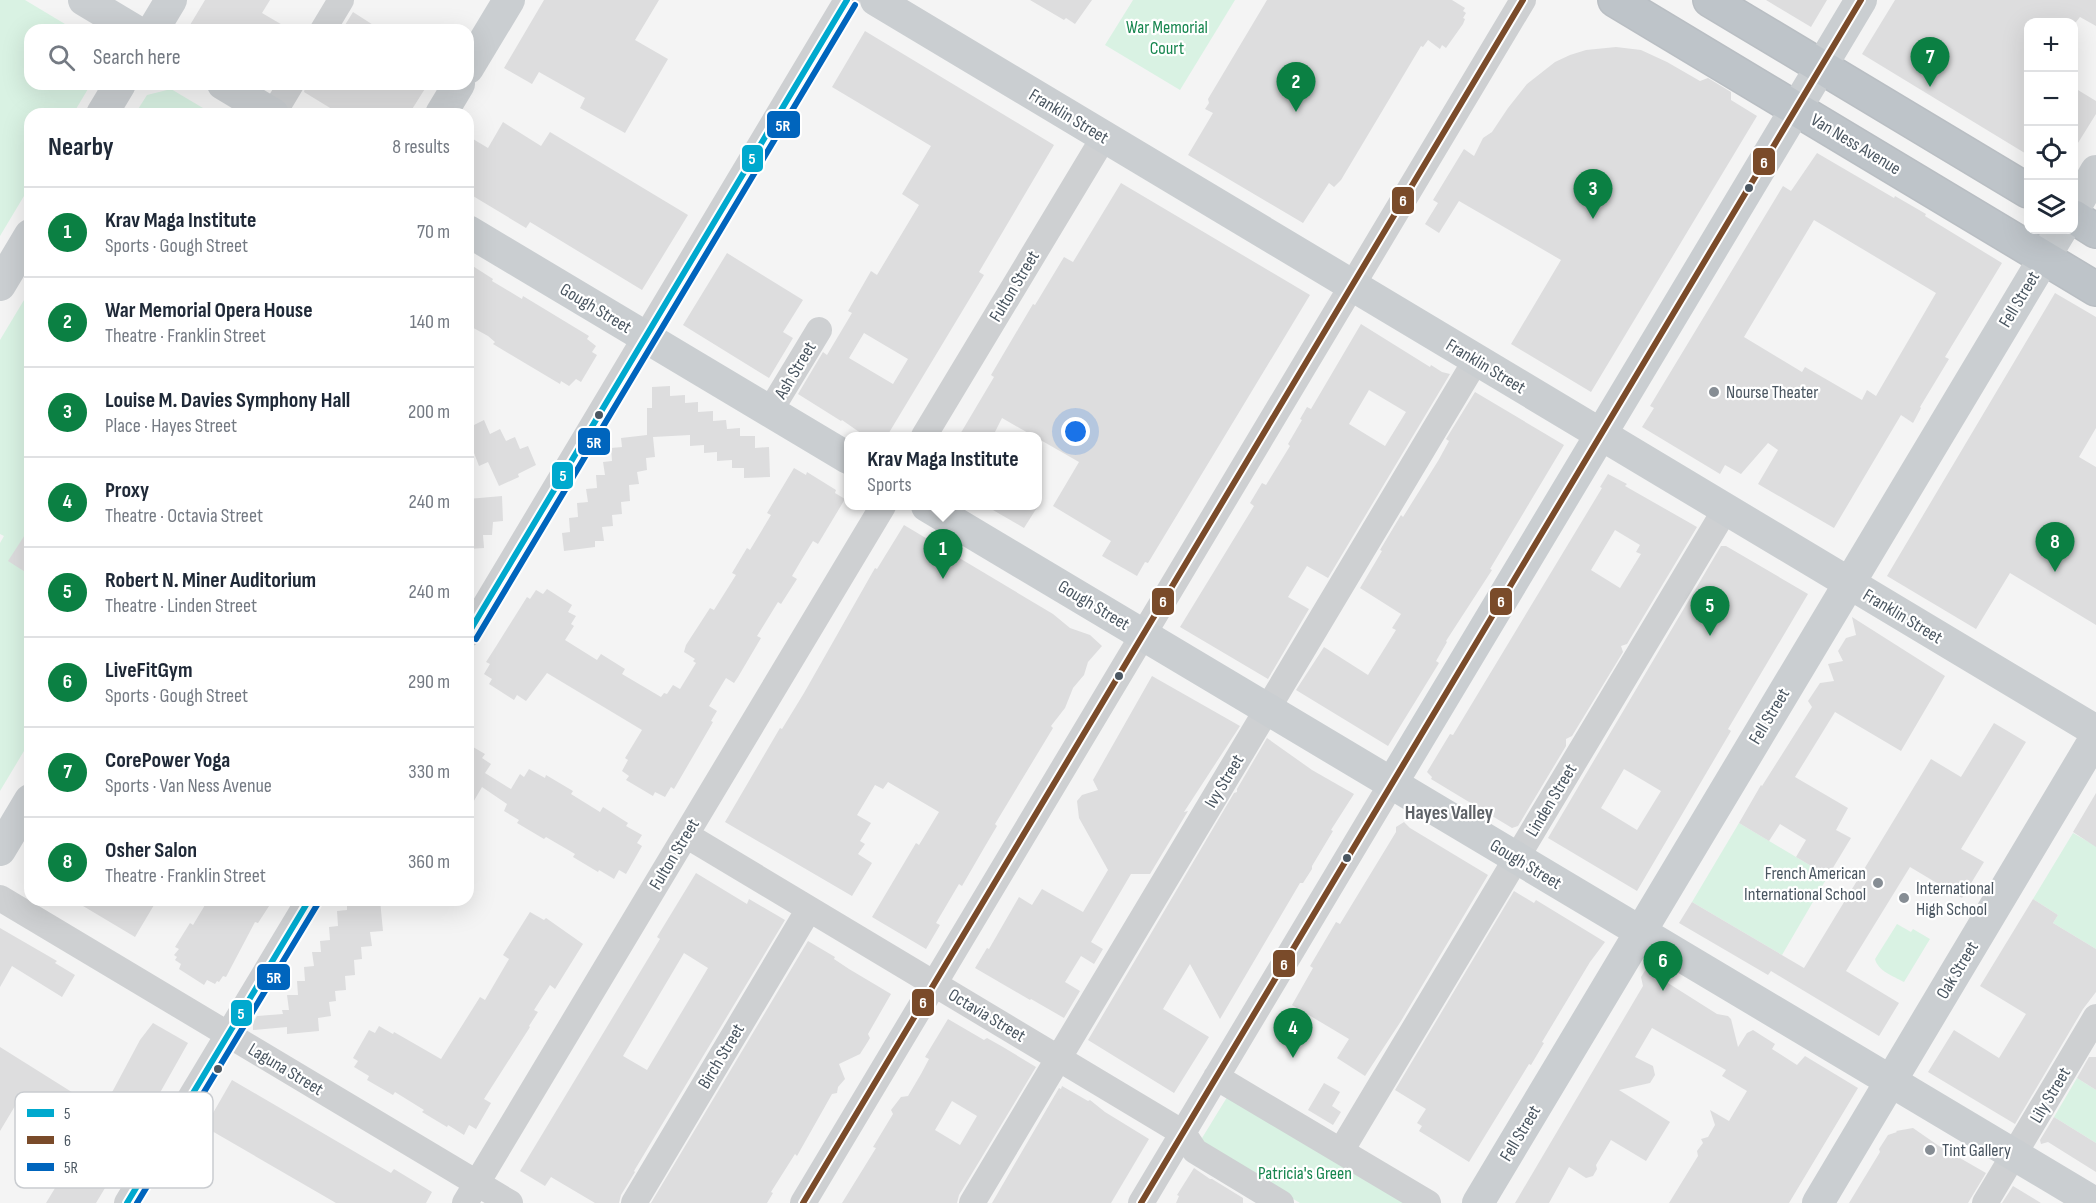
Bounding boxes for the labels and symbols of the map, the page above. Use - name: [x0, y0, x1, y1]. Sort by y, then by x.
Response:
- park label: War Memorial Court: [1126, 17, 1208, 59]
- pin: 7: [1910, 38, 1950, 87]
- pin: 2: [1276, 63, 1316, 112]
- street label: Franklin Street: [1025, 85, 1113, 149]
- street label: Van Ness Avenue: [1807, 109, 1904, 179]
- line badge: 5R: [766, 110, 801, 139]
- text: 5R: [776, 117, 791, 136]
- line badge: 5: [741, 144, 764, 173]
- line badge: 6: [1752, 147, 1776, 176]
- text: 5: [748, 150, 756, 169]
- text: 6: [1760, 154, 1768, 173]
- pin: 3: [1574, 170, 1612, 219]
- unlabelled marker: [1743, 182, 1755, 194]
- line badge: 6: [1391, 186, 1415, 215]
- text: 6: [1399, 192, 1407, 211]
- street label: Fulton Street: [985, 247, 1044, 326]
- street label: Fell Street: [1995, 267, 2044, 331]
- street label: Gough Street: [556, 279, 636, 338]
- street label: Franklin Street: [1442, 335, 1530, 399]
- street label: Ash Street: [770, 338, 821, 403]
- place label: Nourse Theater: [1726, 382, 1818, 403]
- marker: Nourse Theater: [1707, 385, 1721, 399]
- unlabelled marker: [593, 409, 605, 421]
- your location: [1061, 417, 1090, 446]
- line badge: 5R: [577, 427, 611, 456]
- text: 5R: [587, 434, 602, 453]
- line badge: 5: [551, 461, 574, 490]
- text: 5: [559, 467, 567, 486]
- pin: 8: [2036, 522, 2074, 572]
- pin: 1: [924, 530, 962, 579]
- street label: Gough Street: [1054, 576, 1134, 635]
- street label: Franklin Street: [1859, 585, 1947, 649]
- pin: 5: [1690, 586, 1730, 636]
- line badge: 6: [1151, 587, 1175, 616]
- line badge: 6: [1489, 587, 1513, 616]
- text: 6: [1159, 593, 1167, 612]
- text: 6: [1497, 593, 1505, 612]
- unlabelled marker: [1113, 670, 1125, 682]
- street label: Fell Street: [1745, 684, 1794, 748]
- street label: Ivy Street: [1200, 750, 1249, 812]
- street label: Linden Street: [1522, 760, 1582, 840]
- district label: Hayes Valley: [1405, 801, 1494, 825]
- street label: Fulton Street: [645, 815, 704, 894]
- street label: Gough Street: [1486, 835, 1566, 894]
- unlabelled marker: [1341, 852, 1353, 864]
- place label: French American International School: [1744, 863, 1866, 905]
- marker: French American International School: [1871, 876, 1885, 890]
- place label: International High School: [1916, 878, 1994, 920]
- marker: International High School: [1897, 891, 1911, 905]
- street label: Oak Street: [1932, 937, 1983, 1003]
- pin: 6: [1644, 942, 1682, 991]
- line badge: 6: [1272, 949, 1296, 978]
- text: 6: [1280, 956, 1288, 975]
- line badge: 5R: [256, 963, 291, 991]
- text: 5R: [267, 969, 282, 988]
- street label: Octavia Street: [944, 984, 1030, 1047]
- line badge: 6: [911, 988, 935, 1017]
- text: 6: [919, 994, 927, 1013]
- line badge: 5: [230, 999, 253, 1027]
- text: 5: [237, 1005, 245, 1024]
- pin: 4: [1274, 1008, 1312, 1058]
- street label: Birch Street: [694, 1020, 749, 1093]
- street label: Laguna Street: [244, 1039, 327, 1100]
- unlabelled marker: [212, 1063, 224, 1075]
- street label: Lily Street: [2026, 1063, 2075, 1127]
- legend: [15, 1092, 213, 1188]
- street label: Fell Street: [1496, 1101, 1545, 1165]
- text: 5: [64, 1105, 70, 1124]
- text: 6: [64, 1132, 71, 1151]
- place label: Tint Gallery: [1942, 1140, 2011, 1161]
- marker: Tint Gallery: [1923, 1143, 1937, 1157]
- text: 5R: [64, 1159, 78, 1178]
- park label: Patricia's Green: [1258, 1163, 1352, 1184]

